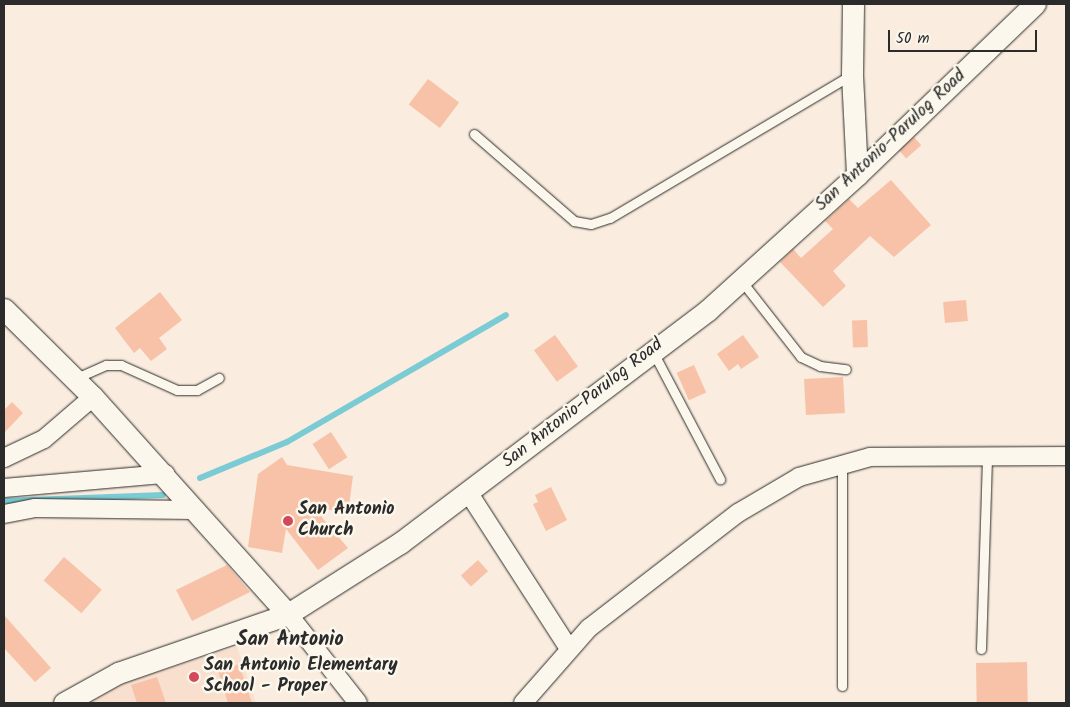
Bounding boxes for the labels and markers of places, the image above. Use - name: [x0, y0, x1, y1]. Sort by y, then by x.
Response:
- place label: San Antonio Church: [298, 500, 395, 542]
- marker: San Antonio Church: [282, 515, 294, 527]
- place label: San Antonio Elementary School - Proper: [204, 656, 398, 699]
- marker: San Antonio Elementary School - Proper: [188, 671, 200, 683]

